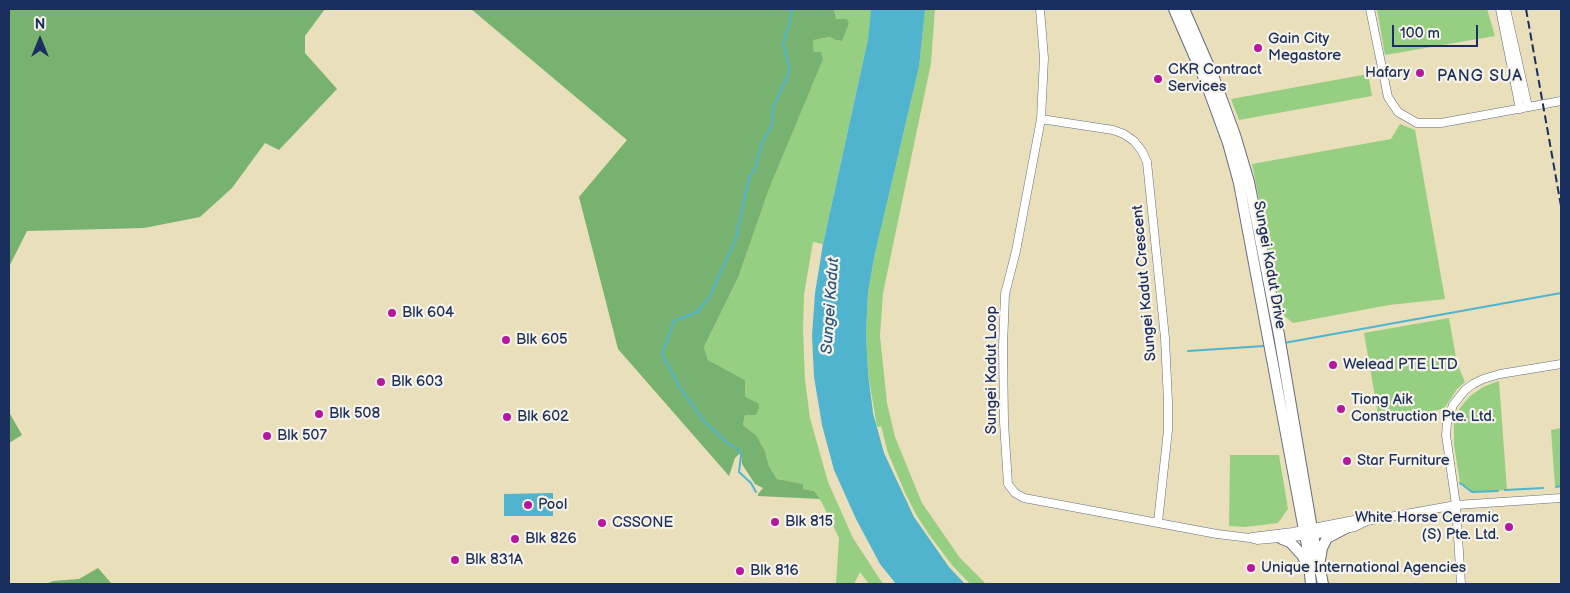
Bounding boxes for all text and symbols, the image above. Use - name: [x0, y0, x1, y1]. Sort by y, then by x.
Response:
- north arrow: [15, 15, 65, 65]
- scale bar: [1395, 15, 1481, 47]
- text: N: [35, 16, 45, 33]
- text: 100 m: [1400, 24, 1440, 43]
- place label: Gain City Megastore: [1268, 30, 1341, 65]
- marker: Gain City Megastore: [1252, 42, 1264, 54]
- place label: CKR Contract Services: [1168, 61, 1261, 96]
- place label: Hafary: [1365, 64, 1410, 82]
- marker: Hafary: [1414, 67, 1426, 79]
- district label: PANG SUA: [1436, 67, 1524, 87]
- marker: CKR Contract Services: [1152, 73, 1164, 85]
- street label: Sungei Kadut Drive: [1249, 199, 1289, 331]
- street label: Sungei Kadut Crescent: [1129, 204, 1161, 362]
- water label: Sungei Kadut: [818, 257, 844, 355]
- place label: Blk 604: [402, 304, 454, 322]
- street label: Sungei Kadut Loop: [983, 306, 1001, 434]
- marker: Blk 604: [386, 307, 398, 319]
- place label: Blk 605: [516, 331, 568, 349]
- marker: Blk 605: [500, 334, 512, 346]
- place label: Welead PTE LTD: [1343, 356, 1458, 374]
- marker: Welead PTE LTD: [1327, 359, 1339, 371]
- place label: Blk 603: [391, 373, 443, 391]
- marker: Blk 603: [375, 376, 387, 388]
- place label: Tiong Aik Construction Pte. Ltd.: [1351, 391, 1495, 426]
- marker: Tiong Aik Construction Pte. Ltd.: [1335, 403, 1347, 415]
- place label: Blk 508: [329, 405, 380, 423]
- marker: Blk 508: [313, 408, 325, 420]
- place label: Blk 602: [517, 408, 569, 426]
- marker: Blk 602: [501, 411, 513, 423]
- place label: Blk 507: [277, 427, 327, 445]
- marker: Blk 507: [261, 430, 273, 442]
- place label: Star Furniture: [1357, 452, 1450, 470]
- marker: Star Furniture: [1341, 455, 1353, 467]
- place label: Pool: [538, 496, 567, 514]
- marker: Pool: [522, 499, 534, 511]
- place label: White Horse Ceramic (S) Pte. Ltd.: [1355, 509, 1499, 544]
- place label: Blk 815: [785, 513, 833, 531]
- place label: CSSONE: [612, 514, 673, 532]
- marker: Blk 815: [769, 516, 781, 528]
- marker: CSSONE: [596, 517, 608, 529]
- marker: White Horse Ceramic (S) Pte. Ltd.: [1503, 521, 1515, 533]
- place label: Blk 826: [525, 530, 577, 548]
- marker: Blk 826: [509, 533, 521, 545]
- place label: Blk 831A: [465, 551, 523, 569]
- marker: Blk 831A: [449, 554, 461, 566]
- place label: Unique International Agencies: [1261, 559, 1466, 577]
- place label: Blk 816: [750, 562, 799, 580]
- marker: Unique International Agencies: [1245, 562, 1257, 574]
- marker: Blk 816: [734, 565, 746, 577]

